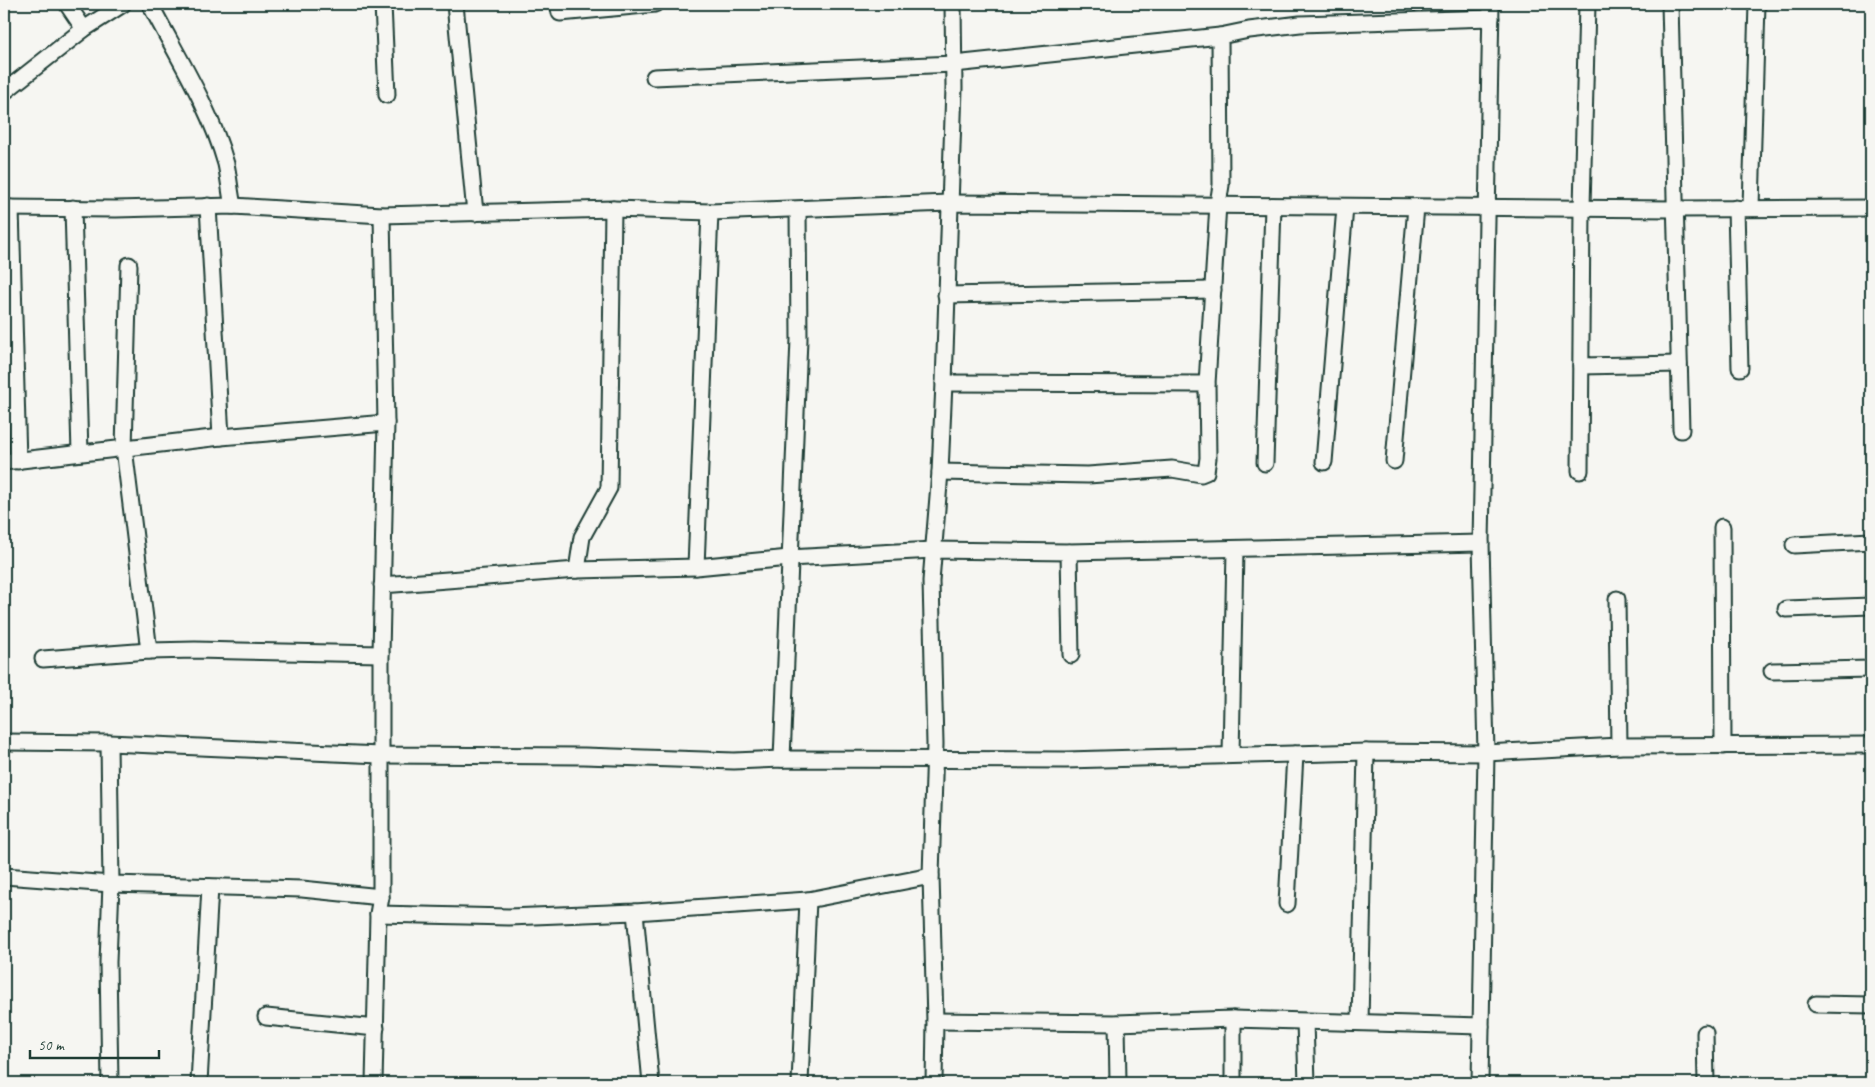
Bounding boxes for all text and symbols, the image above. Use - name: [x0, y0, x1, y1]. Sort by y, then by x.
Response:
- scale bar: [30, 1027, 159, 1059]
- text: 50 m: [38, 1036, 65, 1055]

